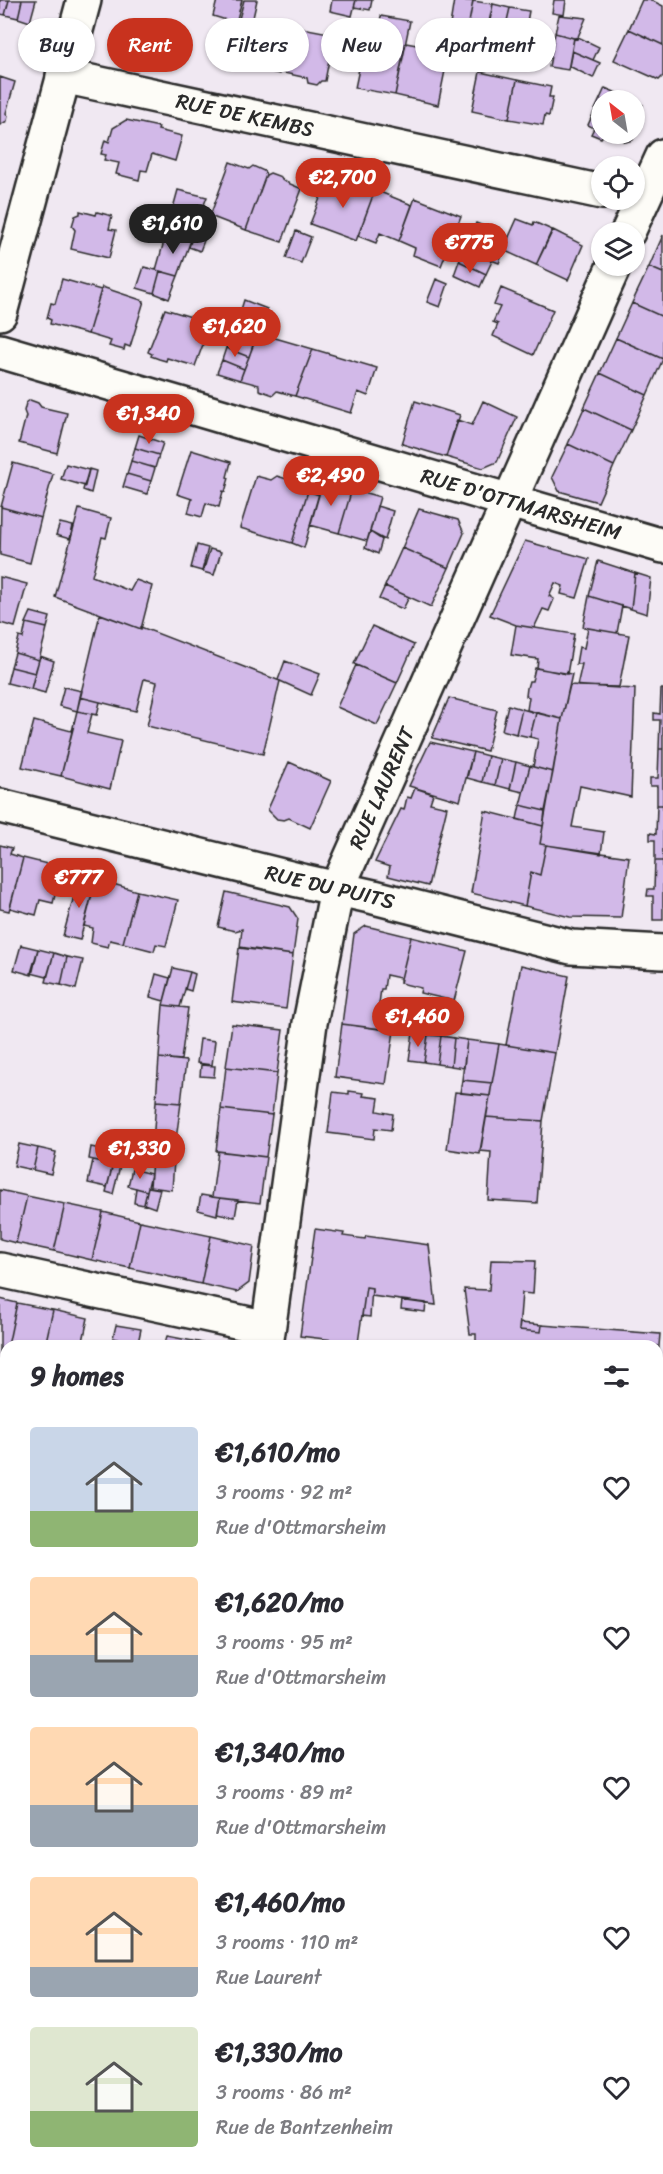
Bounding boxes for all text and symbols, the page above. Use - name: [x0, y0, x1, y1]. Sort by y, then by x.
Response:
- chip: Buy: [18, 18, 95, 72]
- chip: Rent: [107, 18, 193, 72]
- chip: Filters: [205, 18, 309, 72]
- chip: New: [321, 18, 403, 72]
- chip: Apartment: [415, 18, 556, 72]
- street label: RUE DE KEMBS: [173, 82, 317, 148]
- north arrow: [591, 90, 645, 144]
- map controls: [591, 90, 645, 276]
- button: locate: [591, 156, 645, 210]
- pin: €2,700: [294, 158, 392, 209]
- text: €2,700: [310, 160, 376, 195]
- pin: €1,610: [124, 204, 222, 255]
- text: €1,610: [143, 206, 203, 241]
- button: layers: [591, 222, 645, 276]
- pin: €775: [434, 223, 506, 274]
- text: €775: [446, 225, 494, 260]
- pin: €1,620: [186, 307, 284, 358]
- text: €1,620: [204, 309, 266, 344]
- pin: €1,340: [100, 394, 198, 445]
- text: €1,340: [117, 396, 181, 431]
- pin: €2,490: [282, 456, 380, 507]
- street label: RUE D'OTTMARSHEIM: [416, 457, 626, 552]
- text: €2,490: [297, 458, 365, 493]
- street label: RUE LAURENT: [338, 719, 427, 856]
- street label: RUE DU PUITS: [261, 854, 399, 921]
- pin: €777: [43, 858, 115, 909]
- text: €777: [55, 860, 103, 895]
- pin: €1,460: [369, 997, 467, 1048]
- text: €1,460: [386, 999, 450, 1034]
- pin: €1,330: [91, 1129, 189, 1180]
- text: €1,330: [109, 1131, 171, 1166]
- text: 9 homes: [30, 1353, 124, 1399]
- icon: filters: [600, 1360, 633, 1393]
- text: €1,610/mo: [216, 1429, 340, 1475]
- icon: home: [78, 1451, 150, 1523]
- icon: heart: [600, 1471, 633, 1504]
- text: 3 rooms · 92 m²: [216, 1475, 352, 1510]
- text: Rue d'Ottmarsheim: [216, 1510, 386, 1545]
- text: €1,620/mo: [216, 1579, 344, 1625]
- icon: home: [78, 1601, 150, 1673]
- icon: heart: [600, 1621, 633, 1654]
- text: 3 rooms · 95 m²: [216, 1625, 353, 1660]
- text: Rue d'Ottmarsheim: [216, 1660, 386, 1695]
- text: €1,340/mo: [216, 1729, 344, 1775]
- icon: home: [78, 1751, 150, 1823]
- icon: heart: [600, 1771, 633, 1804]
- text: 3 rooms · 89 m²: [216, 1775, 353, 1810]
- text: Rue d'Ottmarsheim: [216, 1810, 386, 1845]
- text: €1,460/mo: [216, 1879, 345, 1925]
- icon: home: [78, 1901, 150, 1973]
- icon: heart: [600, 1921, 633, 1954]
- text: 3 rooms · 110 m²: [216, 1925, 358, 1960]
- text: Rue Laurent: [216, 1960, 322, 1995]
- text: €1,330/mo: [216, 2029, 342, 2075]
- icon: home: [78, 2051, 150, 2123]
- icon: heart: [600, 2071, 633, 2104]
- text: 3 rooms · 86 m²: [216, 2075, 352, 2110]
- text: Rue de Bantzenheim: [216, 2110, 393, 2145]

